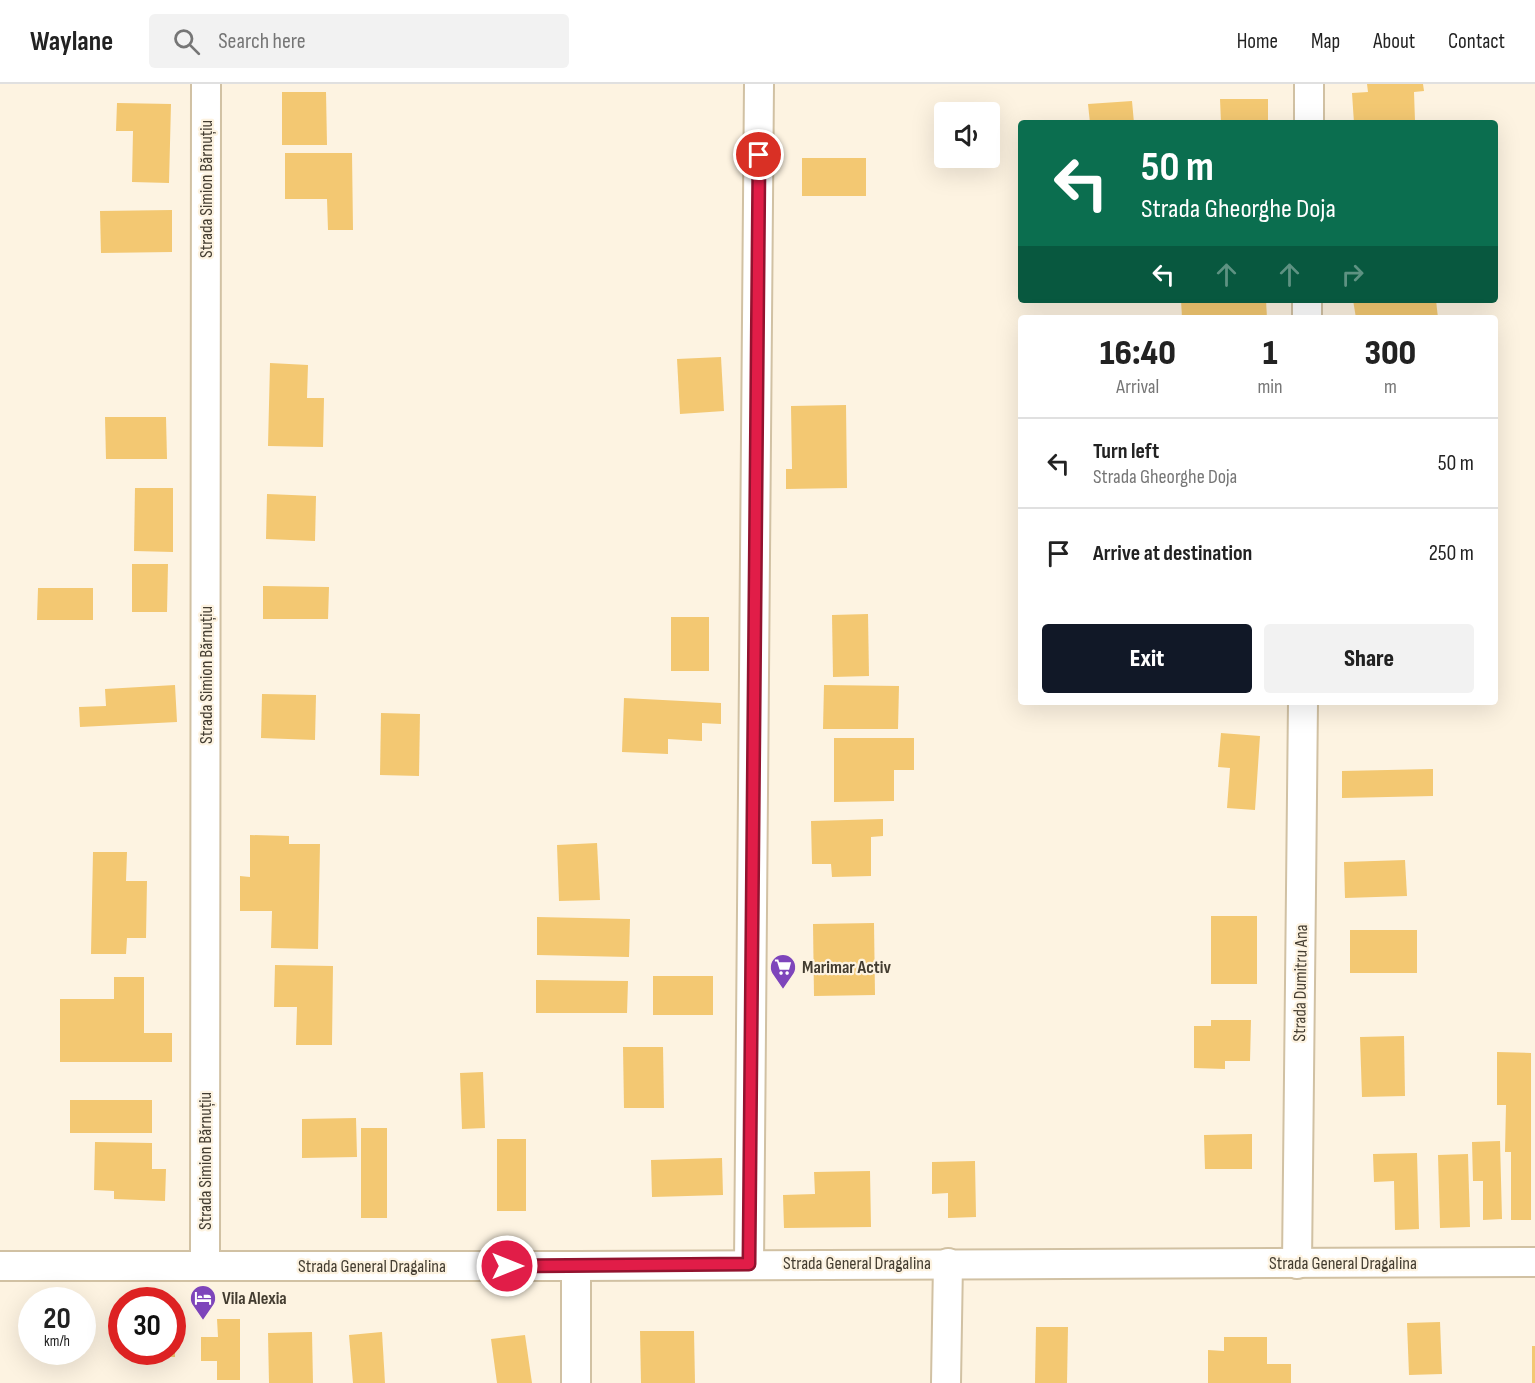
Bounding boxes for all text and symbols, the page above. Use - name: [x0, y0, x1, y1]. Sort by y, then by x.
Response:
- search box: [149, 14, 569, 68]
- text: Waylane: [30, 25, 113, 58]
- icon: search: [170, 25, 203, 58]
- text: Search here: [218, 28, 306, 55]
- text: Home: [1237, 29, 1278, 54]
- text: Map: [1311, 29, 1340, 54]
- text: About: [1373, 29, 1415, 54]
- text: Contact: [1448, 29, 1505, 54]
- map controls: [934, 102, 1000, 168]
- button: sound: [934, 102, 1000, 168]
- street label: Strada Simion Bărnuțiu: [196, 120, 217, 258]
- pin: [733, 129, 784, 180]
- icon: arrive: [742, 138, 775, 171]
- text: 50 m: [1141, 142, 1214, 193]
- icon: left: [1042, 144, 1120, 222]
- text: Strada Gheorghe Doja: [1141, 193, 1336, 225]
- icon: left: [1147, 258, 1180, 291]
- icon: ahead: [1210, 258, 1243, 291]
- icon: ahead: [1273, 258, 1306, 291]
- icon: right: [1336, 258, 1369, 291]
- text: 16:40: [1100, 332, 1176, 375]
- text: 1: [1263, 332, 1277, 375]
- text: 300: [1364, 332, 1416, 375]
- text: Arrival: [1116, 375, 1159, 399]
- text: min: [1258, 375, 1283, 399]
- text: m: [1384, 375, 1397, 399]
- text: Turn left: [1093, 438, 1159, 465]
- icon: left: [1042, 447, 1075, 480]
- text: 50 m: [1438, 450, 1474, 477]
- text: Strada Gheorghe Doja: [1093, 465, 1237, 489]
- icon: arrive: [1042, 537, 1075, 570]
- text: Arrive at destination: [1093, 540, 1252, 567]
- text: 250 m: [1429, 540, 1474, 567]
- street label: Strada Simion Bărnuțiu: [196, 606, 217, 744]
- button: Exit: [1042, 624, 1252, 693]
- button: Share: [1264, 624, 1474, 693]
- street label: Strada Dumitru Ana: [1289, 924, 1312, 1042]
- supermarket icon: Marimar Activ: [768, 952, 798, 990]
- place label: Marimar Activ: [802, 957, 891, 978]
- street label: Strada Simion Bărnuțiu: [195, 1092, 216, 1230]
- position arrow: [475, 1234, 539, 1298]
- street label: Strada General Dragalina: [783, 1253, 931, 1274]
- street label: Strada General Dragalina: [1269, 1253, 1417, 1274]
- street label: Strada General Dragalina: [298, 1256, 446, 1277]
- hotel icon: Vila Alexia: [188, 1283, 218, 1321]
- speed limit sign: 30: [108, 1287, 186, 1365]
- place label: Vila Alexia: [222, 1288, 287, 1309]
- text: 20: [43, 1301, 71, 1337]
- text: km/h: [44, 1332, 70, 1351]

